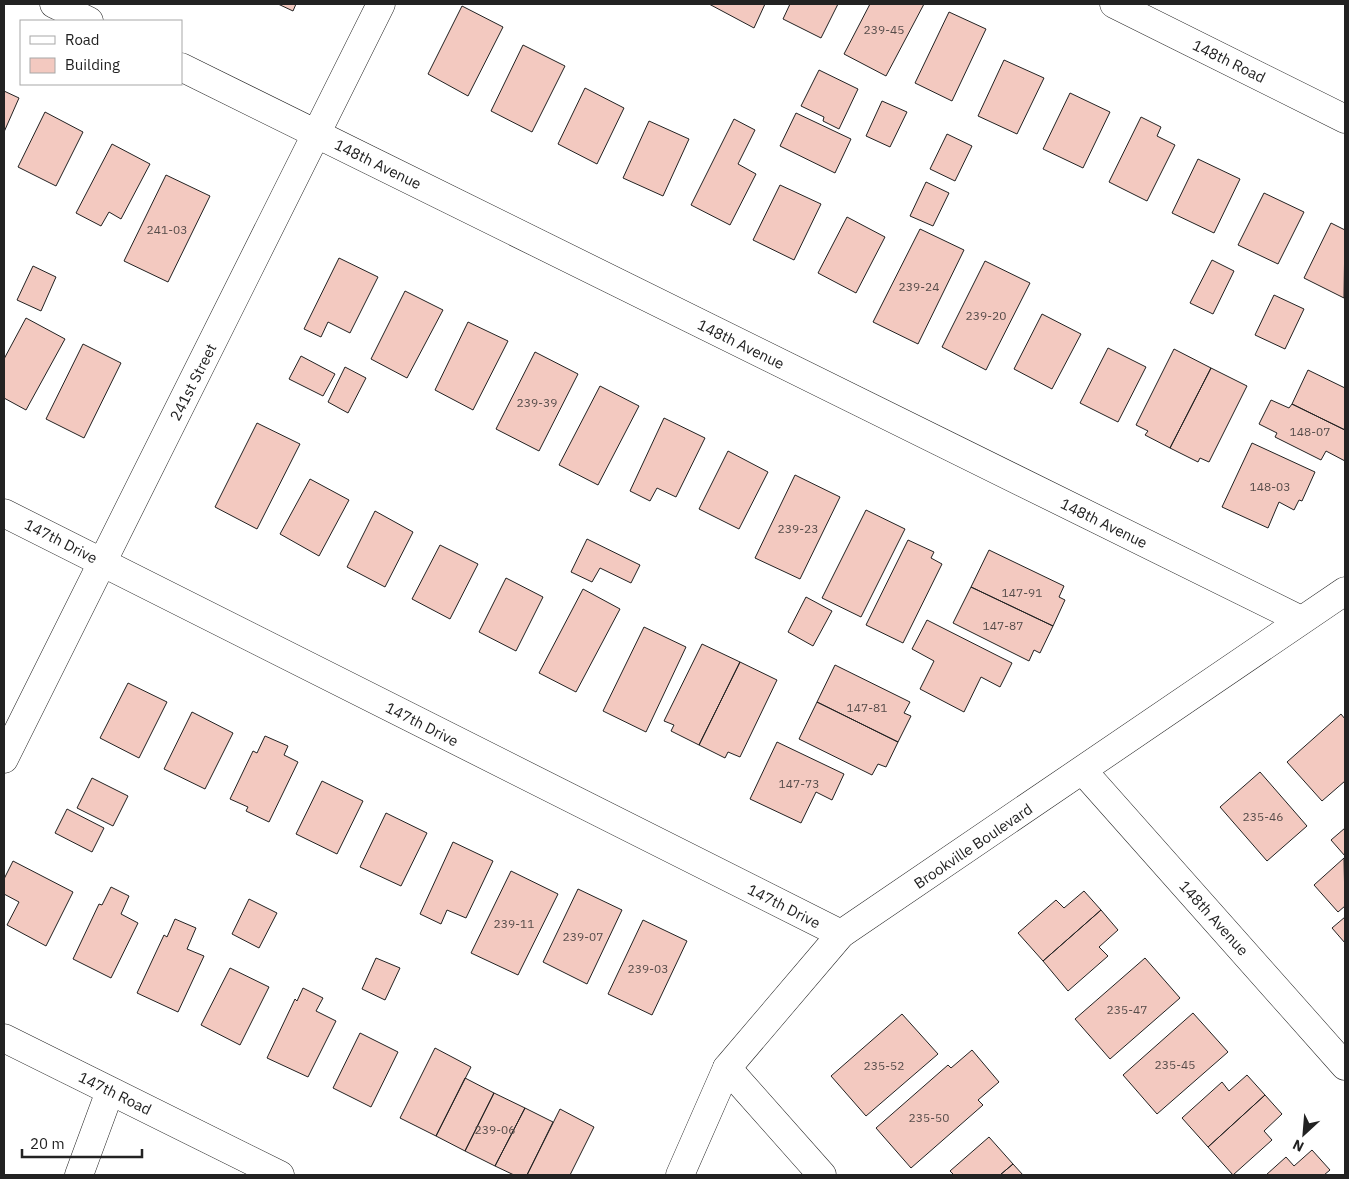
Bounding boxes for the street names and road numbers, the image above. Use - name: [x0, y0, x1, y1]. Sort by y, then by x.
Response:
- street label: 148th Road: [1189, 35, 1269, 87]
- street label: 148th Avenue: [331, 135, 425, 193]
- street label: 148th Avenue: [694, 315, 788, 373]
- street label: 241st Street: [165, 340, 221, 424]
- street label: 148th Avenue: [1057, 494, 1151, 552]
- street label: 147th Drive: [21, 515, 101, 567]
- street label: 147th Drive: [382, 698, 462, 750]
- street label: Brookville Boulevard: [910, 799, 1036, 893]
- street label: 148th Avenue: [1175, 877, 1253, 959]
- street label: 147th Drive: [744, 880, 824, 932]
- street label: 147th Road: [75, 1067, 155, 1119]

